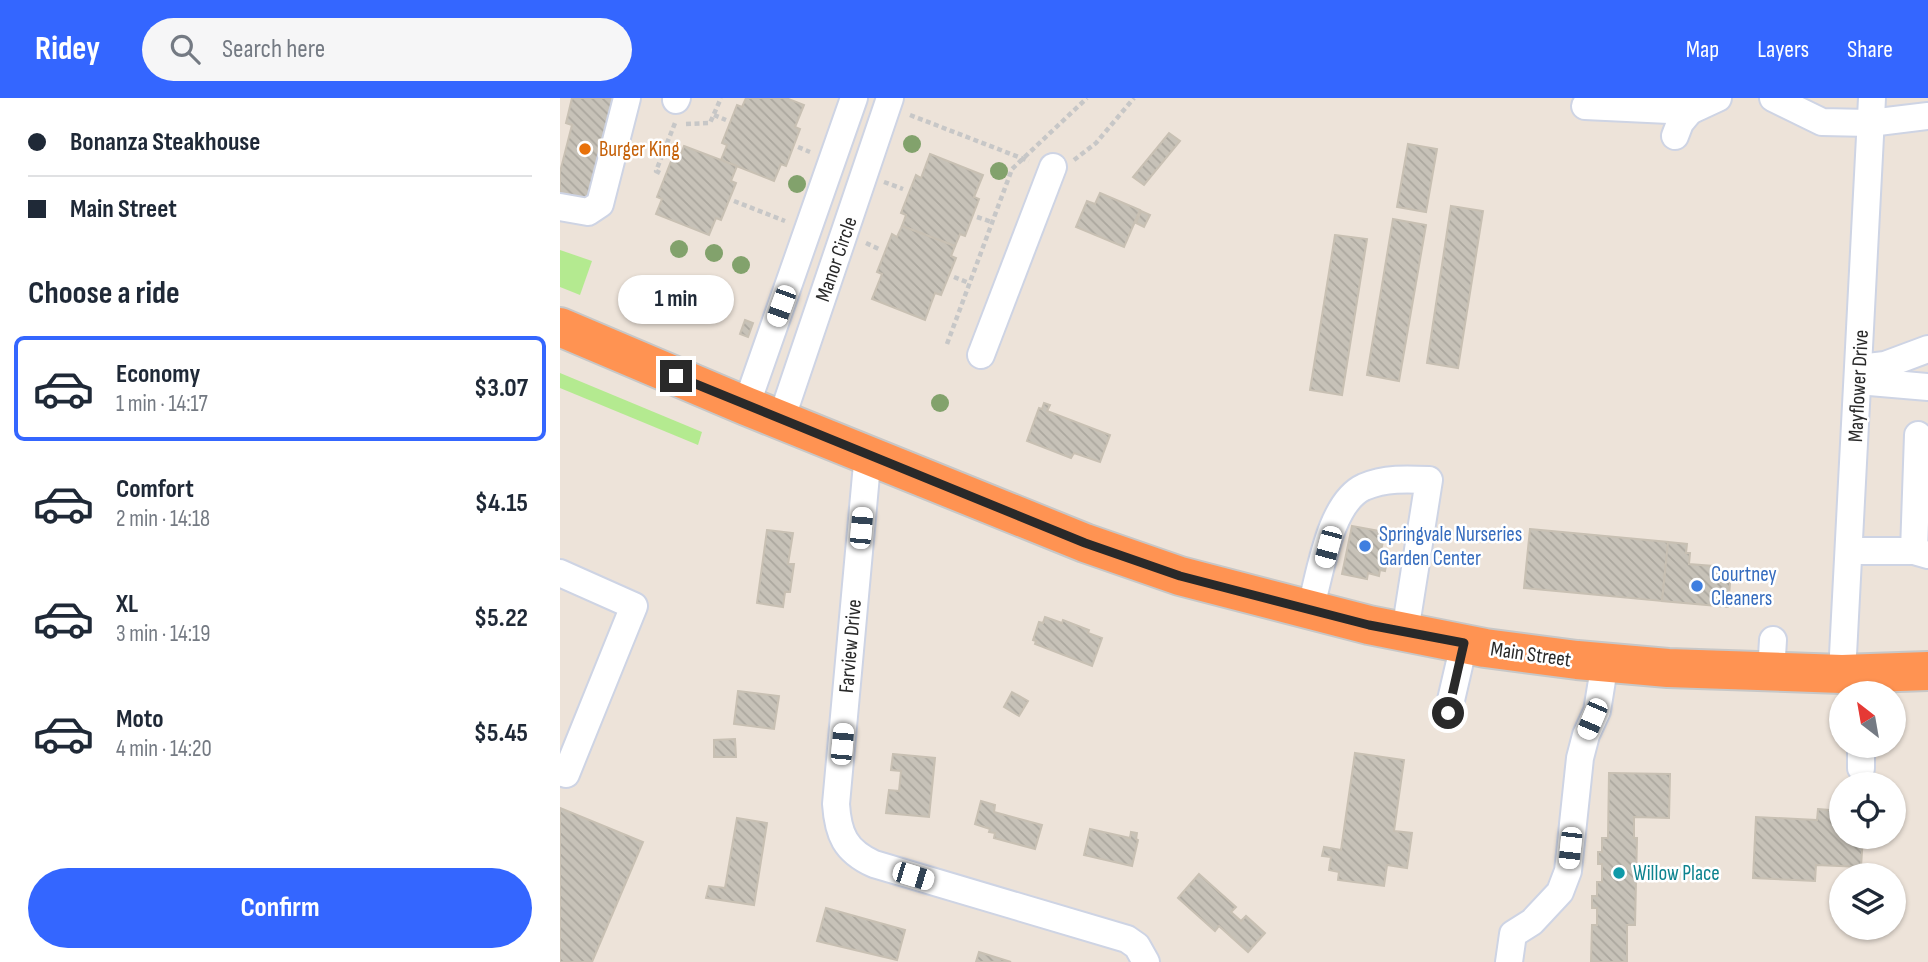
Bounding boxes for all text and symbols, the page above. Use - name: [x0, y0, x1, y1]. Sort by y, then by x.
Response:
- search box: [142, 18, 632, 81]
- text: Ridey: [35, 29, 100, 69]
- icon: search: [166, 30, 204, 68]
- text: Search here: [222, 34, 325, 65]
- text: Map: [1686, 35, 1719, 64]
- text: Layers: [1757, 35, 1809, 64]
- text: Share: [1847, 35, 1893, 64]
- text: Bonanza Steakhouse: [70, 127, 260, 158]
- place label: Burger King: [599, 137, 680, 162]
- marker: Burger King: [577, 141, 593, 157]
- text: Main Street: [70, 194, 177, 225]
- street label: Manor Circle: [810, 213, 863, 305]
- text: Choose a ride: [28, 274, 180, 313]
- callout: 1 min: [618, 274, 734, 324]
- car: [764, 283, 799, 329]
- text: 1 min: [655, 285, 697, 313]
- street label: Mayflower Drive: [1843, 329, 1874, 443]
- icon: car: [32, 357, 95, 420]
- text: Economy: [116, 359, 200, 390]
- route end: [660, 360, 692, 392]
- text: $3.07: [474, 373, 528, 404]
- text: 1 min · 14:17: [116, 390, 208, 418]
- icon: car: [32, 472, 95, 535]
- text: Comfort: [116, 474, 194, 505]
- text: $4.15: [475, 488, 528, 519]
- text: 2 min · 14:18: [116, 505, 210, 533]
- car: [849, 506, 874, 550]
- place label: Springvale Nurseries Garden Center: [1379, 522, 1522, 571]
- car: [1313, 524, 1344, 570]
- marker: Springvale Nurseries Garden Center: [1357, 538, 1373, 554]
- place label: Courtney Cleaners: [1711, 562, 1777, 611]
- marker: Courtney Cleaners: [1689, 578, 1705, 594]
- icon: car: [32, 587, 95, 650]
- text: XL: [116, 589, 138, 620]
- street label: Farview Drive: [834, 598, 867, 694]
- text: $5.22: [474, 603, 528, 634]
- text: 3 min · 14:19: [116, 620, 210, 648]
- street label: Main Street: [1489, 636, 1573, 673]
- north arrow: [1829, 681, 1906, 758]
- map controls: [1829, 681, 1906, 940]
- car: [1575, 696, 1610, 742]
- route start: [1432, 697, 1464, 729]
- icon: car: [32, 702, 95, 765]
- text: Moto: [116, 704, 164, 735]
- text: $5.45: [474, 718, 528, 749]
- car: [830, 722, 855, 766]
- text: 4 min · 14:20: [116, 735, 212, 763]
- button: locate: [1829, 772, 1906, 849]
- car: [1558, 826, 1583, 870]
- car: [890, 860, 937, 892]
- place label: Willow Place: [1633, 861, 1720, 886]
- button: layers: [1829, 863, 1906, 940]
- marker: Willow Place: [1611, 865, 1627, 881]
- button: Confirm: [28, 868, 532, 948]

